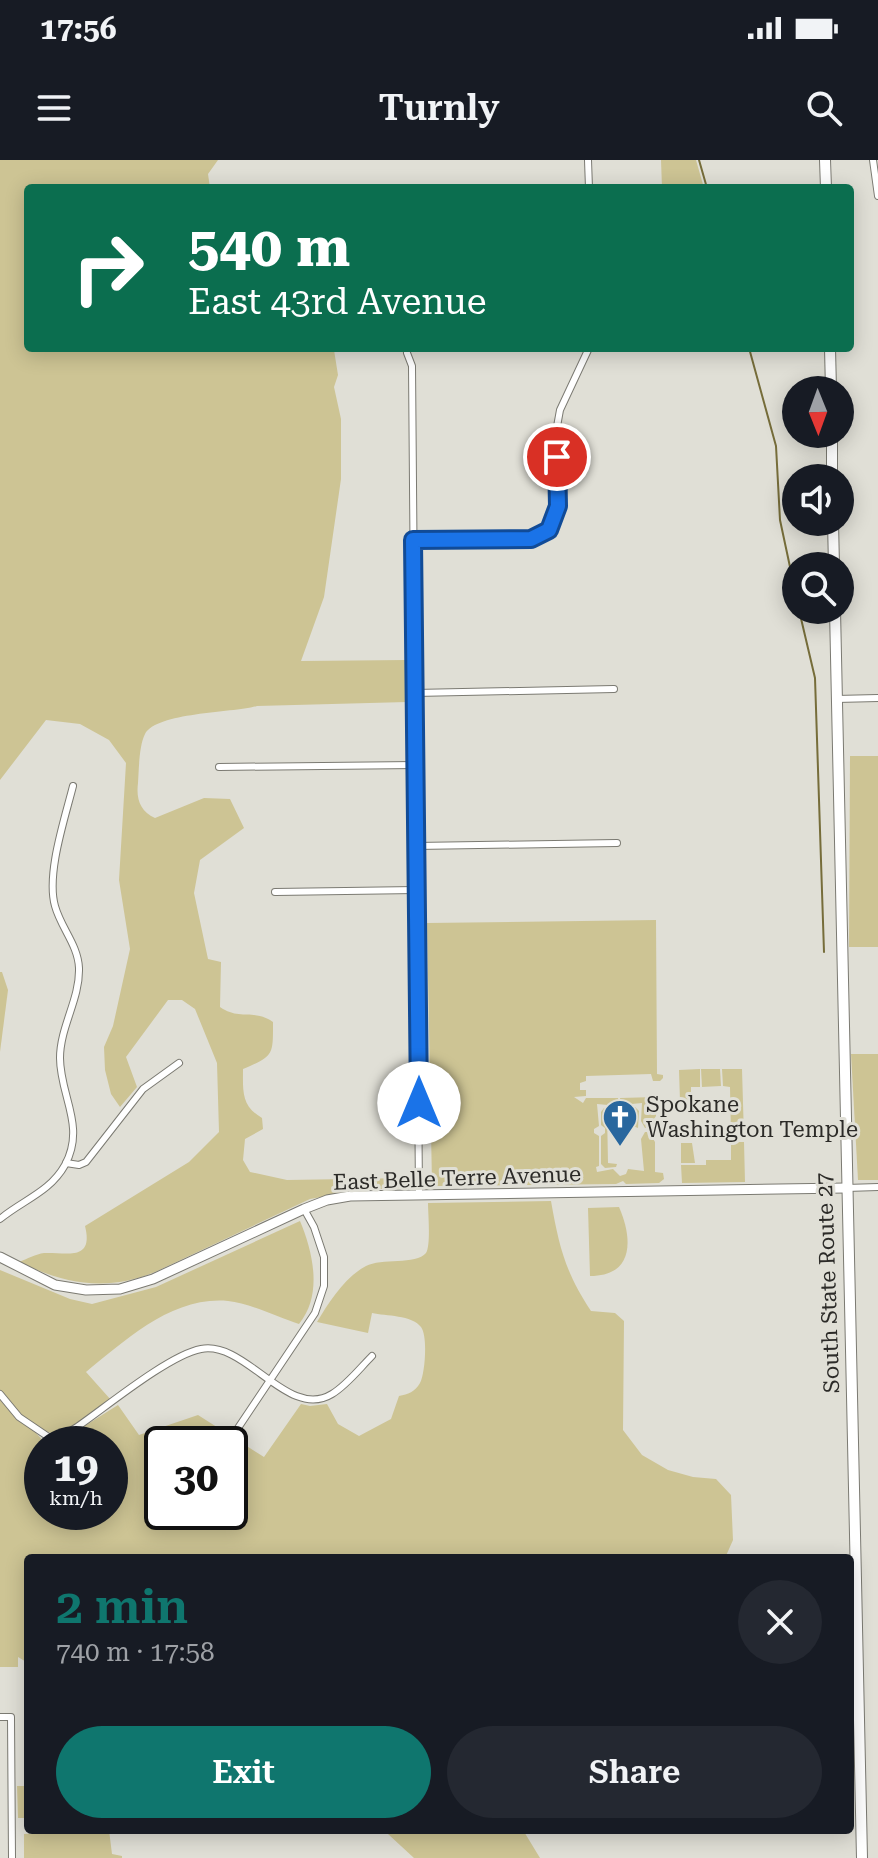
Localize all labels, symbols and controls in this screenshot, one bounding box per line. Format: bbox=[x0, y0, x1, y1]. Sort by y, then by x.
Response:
text: 17:56 bbox=[40, 11, 117, 46]
icon: menu bbox=[32, 86, 76, 130]
icon: search bbox=[802, 86, 846, 130]
text: Turnly bbox=[378, 87, 500, 129]
text: 540 m bbox=[188, 214, 350, 280]
icon: right bbox=[56, 216, 160, 320]
text: East 43rd Avenue bbox=[188, 281, 486, 323]
north arrow bbox=[782, 376, 854, 448]
map controls bbox=[782, 376, 854, 624]
pin bbox=[523, 423, 591, 491]
icon: arrive bbox=[535, 435, 579, 479]
button: sound bbox=[782, 464, 854, 536]
button: search bbox=[782, 552, 854, 624]
position arrow bbox=[377, 1061, 461, 1145]
place label: Spokane Washington Temple bbox=[646, 1092, 858, 1142]
church icon: Spokane Washington Temple bbox=[601, 1098, 639, 1148]
street label: East Belle Terre Avenue bbox=[333, 1161, 581, 1195]
street label: South State Route 27 bbox=[812, 1172, 844, 1394]
speed limit sign: 30 bbox=[144, 1426, 248, 1530]
text: 19 bbox=[54, 1444, 98, 1491]
text: km/h bbox=[49, 1486, 103, 1510]
text: 2 min bbox=[56, 1579, 188, 1635]
button: close bbox=[738, 1580, 822, 1664]
text: 740 m · 17:58 bbox=[56, 1637, 215, 1667]
button: Exit bbox=[56, 1726, 431, 1818]
button: Share bbox=[447, 1726, 822, 1818]

